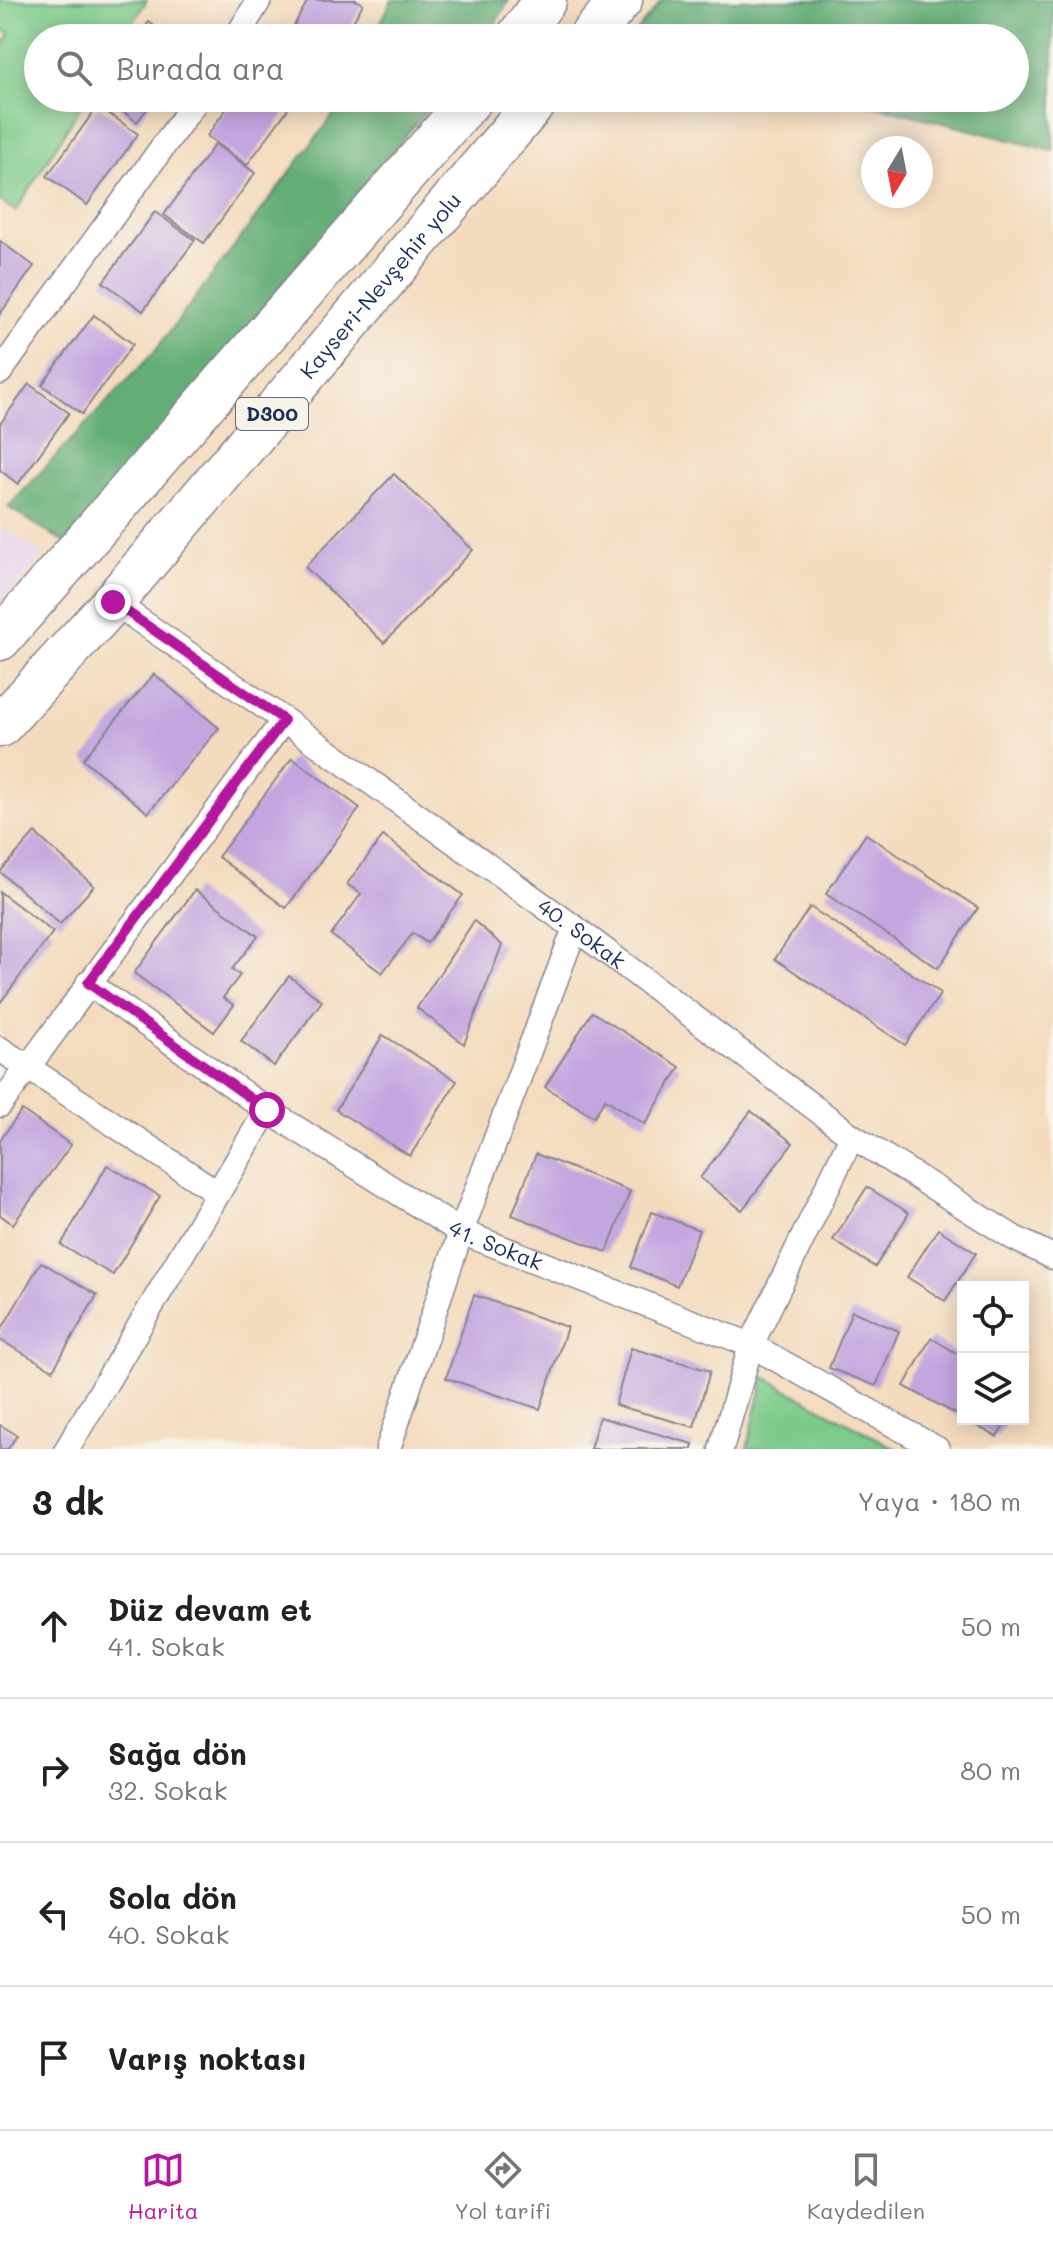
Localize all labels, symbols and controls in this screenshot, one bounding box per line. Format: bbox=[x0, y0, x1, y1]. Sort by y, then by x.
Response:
search box bbox=[24, 24, 1029, 112]
icon: search bbox=[52, 46, 96, 90]
text: Burada ara bbox=[116, 48, 285, 88]
north arrow bbox=[861, 136, 933, 208]
street label: Kayseri-Nevşehir yolu bbox=[293, 186, 467, 385]
road number: D300 bbox=[236, 398, 308, 430]
route end bbox=[95, 584, 131, 620]
street label: 40. Sokak bbox=[532, 891, 632, 975]
route start bbox=[249, 1092, 285, 1128]
street label: 41. Sokak bbox=[443, 1213, 547, 1277]
map controls bbox=[957, 1281, 1029, 1425]
button: locate bbox=[957, 1281, 1029, 1353]
button: layers bbox=[957, 1353, 1029, 1425]
text: 3 dk bbox=[32, 1479, 105, 1524]
text: Yaya · 180 m bbox=[858, 1484, 1021, 1518]
text: Düz devam et bbox=[108, 1589, 312, 1629]
icon: ahead bbox=[32, 1604, 76, 1648]
text: 50 m bbox=[961, 1609, 1021, 1643]
text: 41. Sokak bbox=[108, 1629, 225, 1663]
text: Sağa dön bbox=[108, 1733, 247, 1773]
icon: right bbox=[32, 1748, 76, 1792]
text: 80 m bbox=[960, 1753, 1021, 1787]
text: 32. Sokak bbox=[108, 1773, 228, 1807]
text: Sola dön bbox=[108, 1877, 237, 1917]
icon: left bbox=[32, 1892, 76, 1936]
text: 50 m bbox=[961, 1897, 1021, 1931]
text: 40. Sokak bbox=[108, 1917, 229, 1951]
icon: arrive bbox=[32, 2036, 76, 2080]
text: Varış noktası bbox=[108, 2038, 307, 2078]
tab: Harita bbox=[128, 2148, 199, 2225]
tab: Yol tarifi bbox=[454, 2148, 551, 2225]
tab: Kaydedilen bbox=[807, 2148, 925, 2225]

